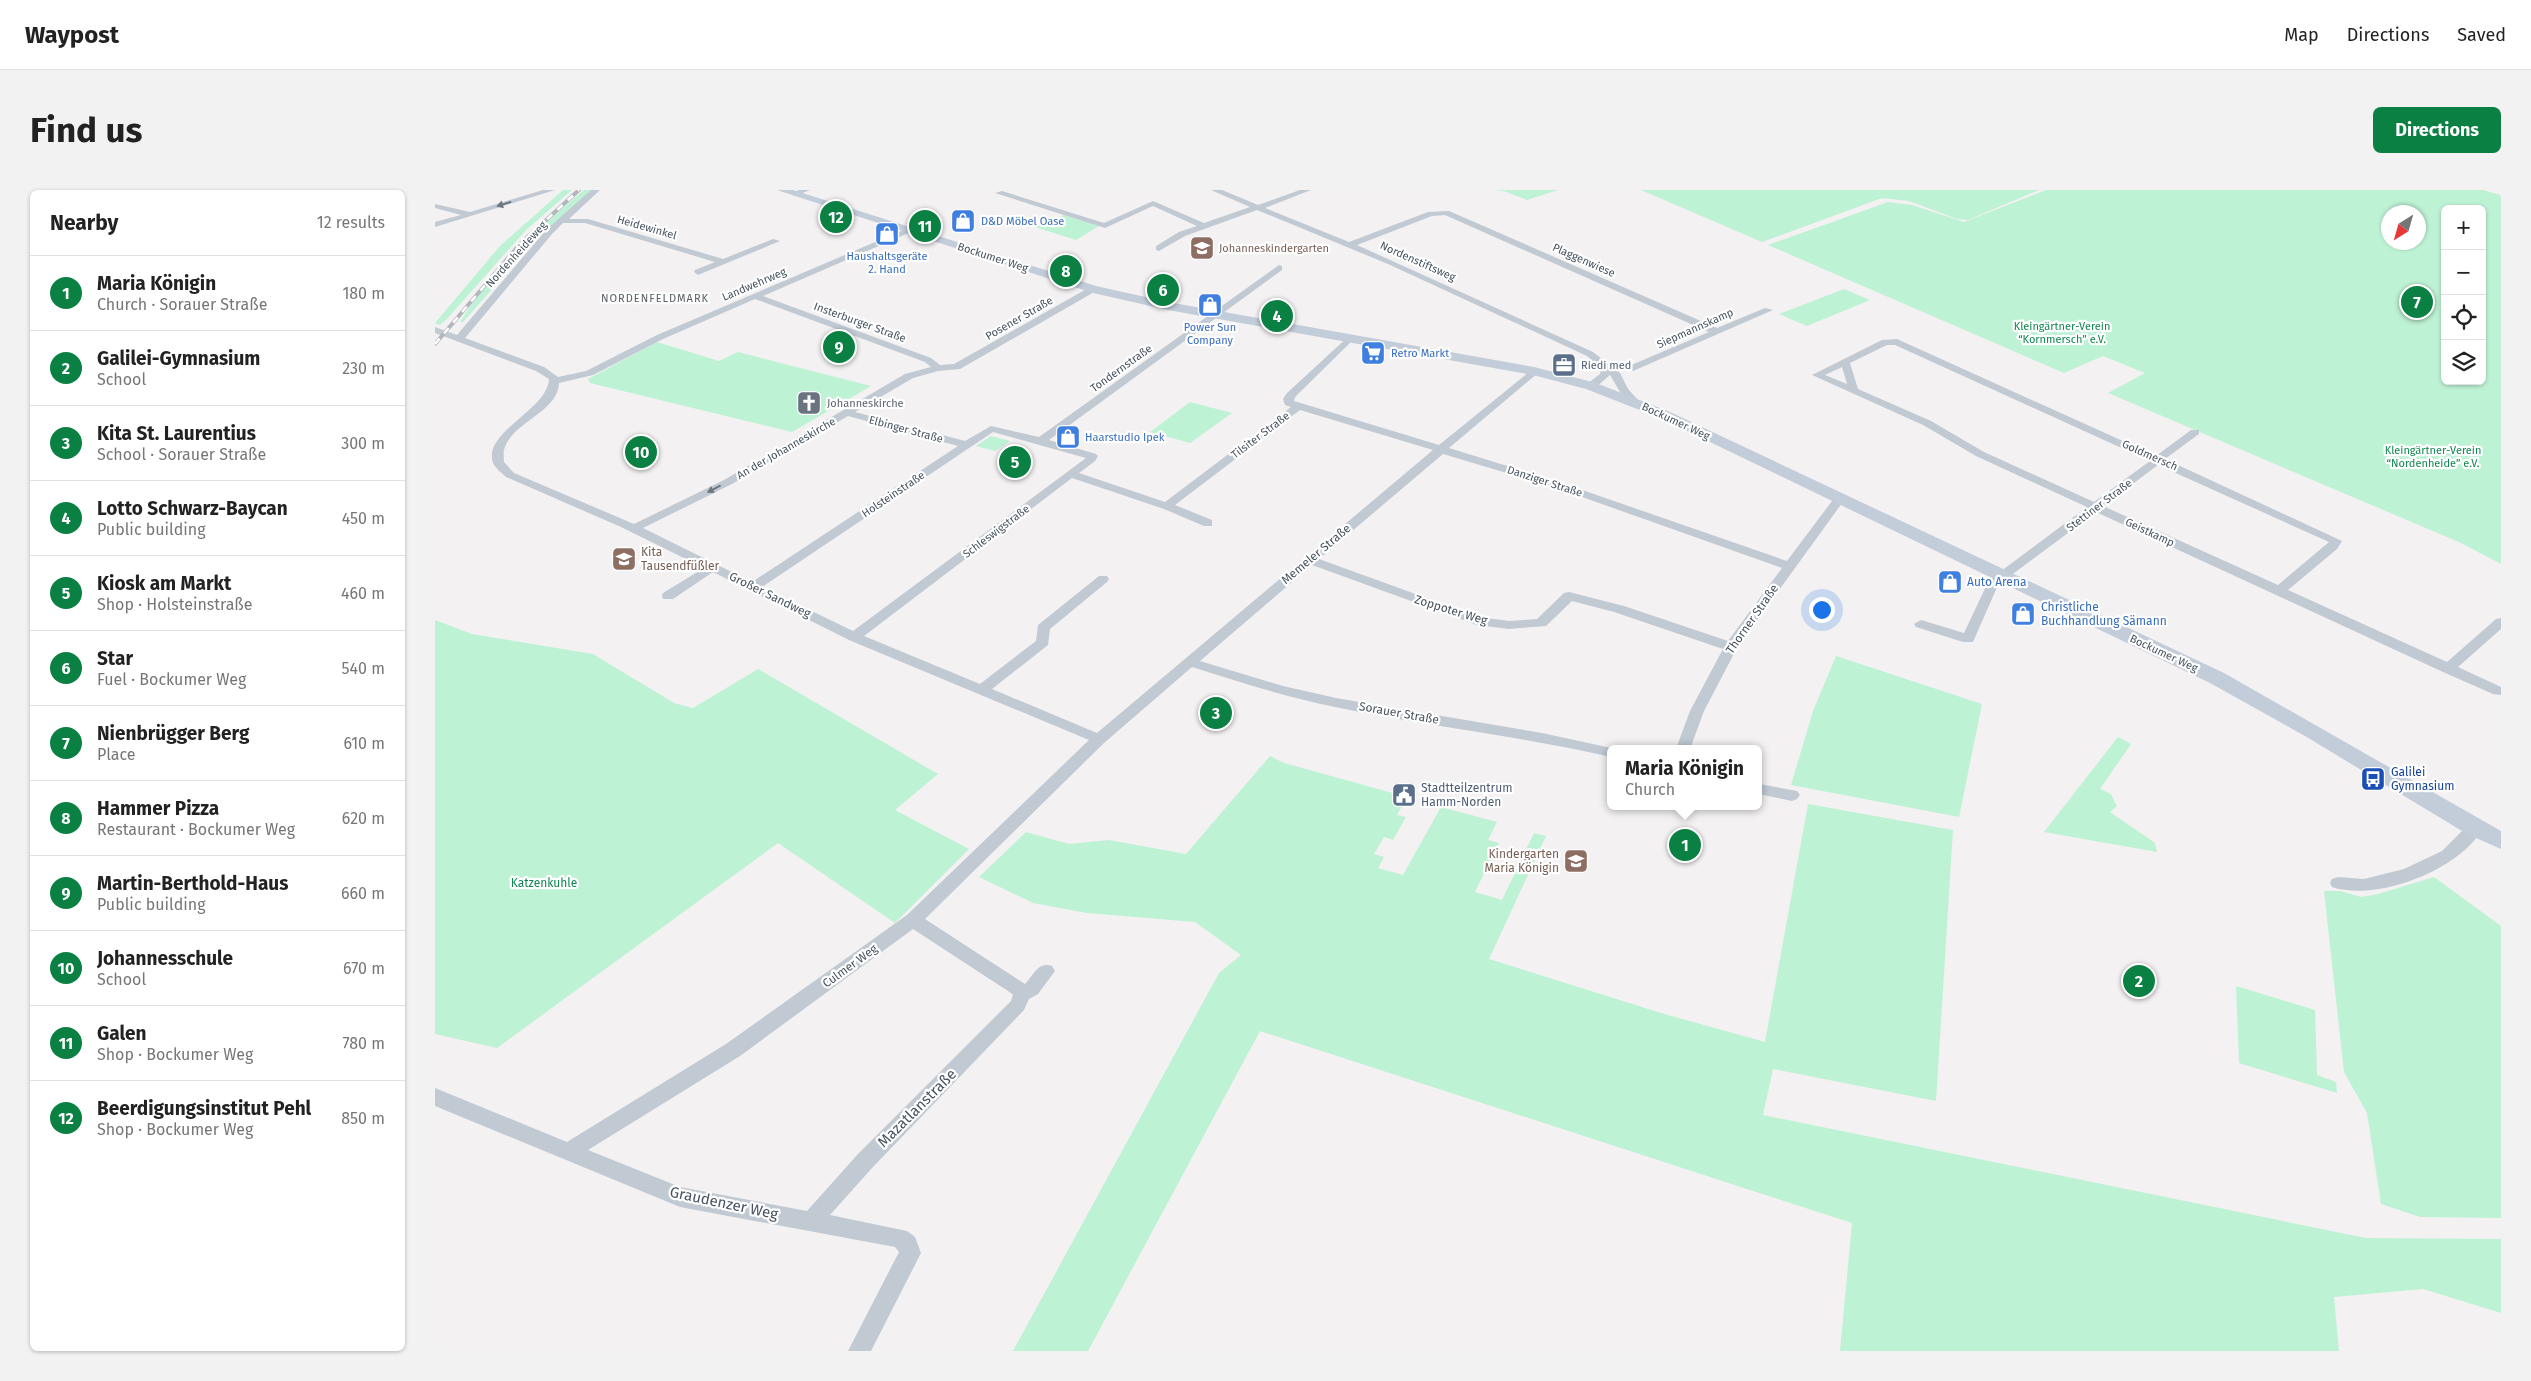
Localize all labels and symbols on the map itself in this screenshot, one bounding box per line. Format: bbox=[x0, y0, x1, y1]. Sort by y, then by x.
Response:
pin: 12 bbox=[820, 198, 852, 236]
one-way arrow bbox=[497, 200, 512, 208]
north arrow bbox=[2381, 205, 2426, 250]
pin: 11 bbox=[909, 207, 941, 245]
shop icon: D&D Möbel Oase bbox=[950, 208, 976, 234]
street label: Heidewinkel bbox=[616, 213, 678, 242]
place label: D&D Möbel Oase bbox=[981, 215, 1064, 228]
street label: Nordenheideweg bbox=[483, 218, 550, 290]
shop icon: Haushaltsgeräte 2. Hand bbox=[874, 221, 900, 247]
school or university icon: Johanneskindergarten bbox=[1189, 235, 1215, 261]
street label: Nordenstiftsweg bbox=[1378, 239, 1458, 284]
street label: Bockumer Weg bbox=[956, 240, 1030, 275]
street label: Plaggenwiese bbox=[1550, 241, 1617, 280]
place label: Johanneskindergarten bbox=[1219, 242, 1329, 255]
place label: Haushaltsgeräte 2. Hand bbox=[847, 250, 927, 276]
pin: 8 bbox=[1050, 252, 1082, 290]
street label: Landwehrweg bbox=[720, 265, 789, 304]
pin: 6 bbox=[1147, 271, 1179, 309]
pin: 7 bbox=[2401, 283, 2433, 321]
district label: NORDENFELDMARK bbox=[601, 292, 709, 305]
shop icon: Power Sun Company bbox=[1197, 292, 1223, 318]
street label: Posener Straße bbox=[983, 294, 1055, 343]
pin: 4 bbox=[1261, 297, 1293, 335]
street label: Insterburger Straße bbox=[812, 300, 908, 345]
street label: Siepmannskamp bbox=[1655, 306, 1736, 351]
park label: Kleingärtner-Verein “Kornmersch” e.V. bbox=[2014, 320, 2110, 346]
place label: Power Sun Company bbox=[1184, 321, 1236, 347]
pin: 9 bbox=[823, 328, 855, 366]
supermarket icon: Retro Markt bbox=[1360, 340, 1386, 366]
street label: Tondernstraße bbox=[1088, 342, 1155, 395]
place label: Retro Markt bbox=[1391, 347, 1449, 360]
office icon: Riedi med bbox=[1551, 352, 1577, 378]
place label: Riedi med bbox=[1581, 359, 1631, 372]
church icon: Johanneskirche bbox=[796, 390, 822, 416]
place label: Johanneskirche bbox=[827, 397, 904, 410]
street label: Bockumer Weg bbox=[1640, 400, 1712, 443]
street label: Tilsiter Straße bbox=[1229, 409, 1292, 462]
street label: Elbinger Straße bbox=[867, 413, 944, 446]
street label: An der Johanneskirche bbox=[735, 415, 838, 482]
shop icon: Haarstudio Ipek bbox=[1055, 424, 1081, 450]
place label: Haarstudio Ipek bbox=[1085, 431, 1165, 444]
pin: 10 bbox=[625, 433, 657, 471]
street label: Goldmersch bbox=[2120, 437, 2180, 473]
pin: 5 bbox=[999, 443, 1031, 481]
park label: Kleingärtner-Verein “Nordenheide” e.V. bbox=[2385, 444, 2481, 470]
street label: Danziger Straße bbox=[1506, 463, 1584, 500]
street label: Holsteinstraße bbox=[859, 469, 927, 520]
street label: Stettiner Straße bbox=[2064, 477, 2135, 534]
one-way arrow bbox=[706, 485, 721, 493]
street label: Schleswigstraße bbox=[960, 502, 1032, 561]
street label: Geistkamp bbox=[2123, 515, 2176, 549]
street label: Memeler Straße bbox=[1279, 521, 1353, 587]
place label: Kita Tausendfüßler bbox=[641, 545, 720, 573]
school or university icon: Kita Tausendfüßler bbox=[611, 546, 637, 572]
street label: Großer Sandweg bbox=[727, 569, 814, 621]
shop icon: Auto Arena bbox=[1937, 569, 1963, 595]
place label: Auto Arena bbox=[1967, 575, 2026, 589]
street label: Thorner Straße bbox=[1723, 582, 1781, 656]
street label: Zoppoter Weg bbox=[1413, 592, 1490, 628]
your location bbox=[1809, 597, 1835, 623]
place label: Christliche Buchhandlung Sämann bbox=[2041, 600, 2167, 628]
shop icon: Christliche Buchhandlung Sämann bbox=[2010, 601, 2036, 627]
street label: Bockumer Weg bbox=[2128, 632, 2200, 675]
pin: 3 bbox=[1200, 694, 1232, 732]
street label: Sorauer Straße bbox=[1358, 699, 1440, 727]
place label: Galilei Gymnasium bbox=[2391, 765, 2454, 793]
bus stop icon: Galilei Gymnasium bbox=[2360, 766, 2386, 792]
place label: Stadtteilzentrum Hamm-Norden bbox=[1421, 781, 1513, 809]
public building icon: Stadtteilzentrum Hamm-Norden bbox=[1391, 782, 1417, 808]
pin: 1 bbox=[1669, 826, 1701, 864]
place label: Kindergarten Maria Königin bbox=[1484, 847, 1559, 875]
school or university icon: Kindergarten Maria Königin bbox=[1563, 848, 1589, 874]
park label: Katzenkuhle bbox=[511, 876, 577, 890]
street label: Culmer Weg bbox=[820, 941, 881, 991]
pin: 2 bbox=[2123, 962, 2155, 1000]
street label: Mazatlanstraße bbox=[874, 1065, 960, 1151]
street label: Graudenzer Weg bbox=[668, 1183, 780, 1223]

